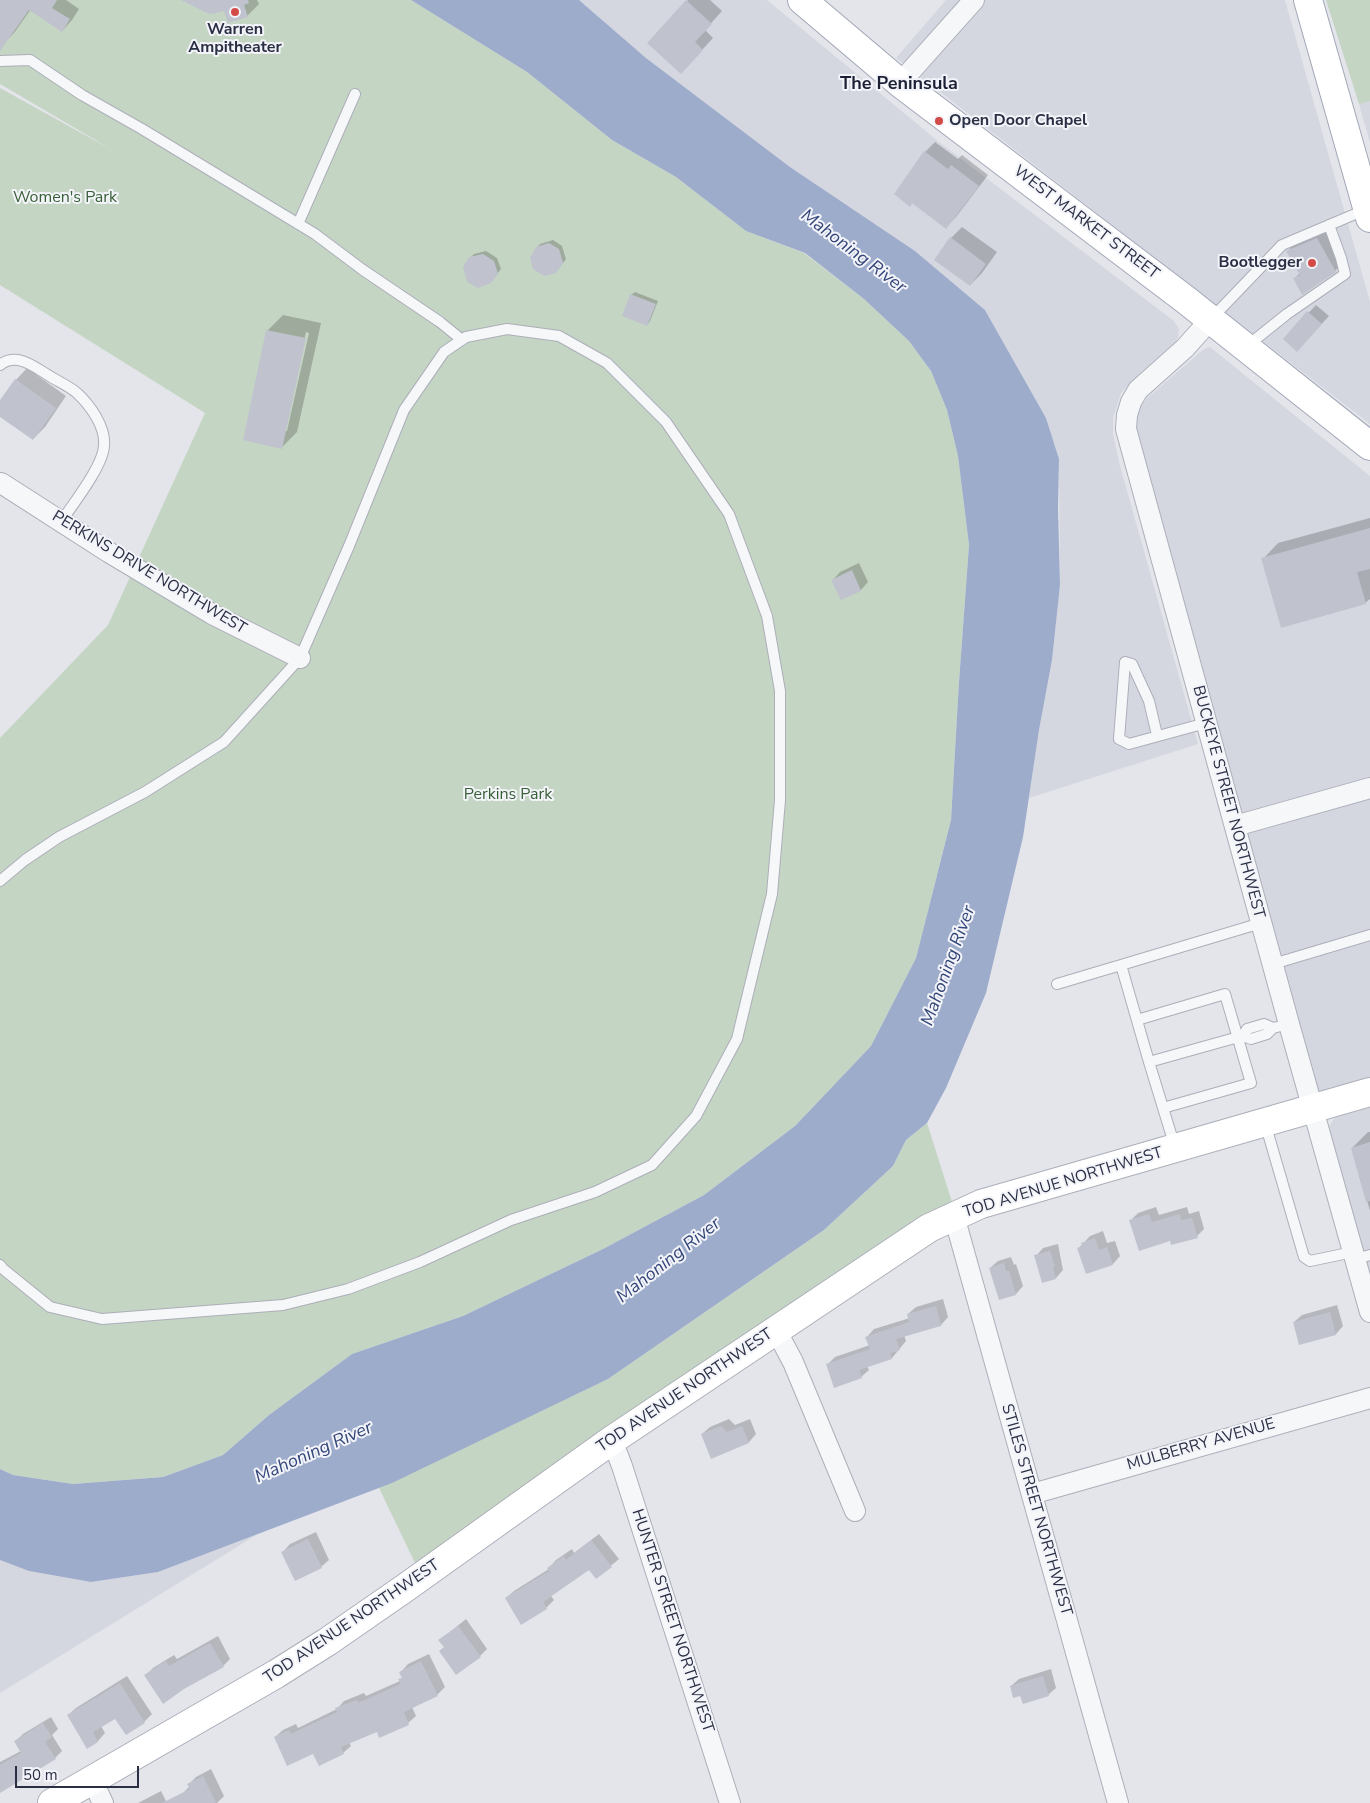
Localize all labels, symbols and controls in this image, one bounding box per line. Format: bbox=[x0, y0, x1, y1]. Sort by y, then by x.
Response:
marker: Warren Ampitheater bbox=[229, 6, 241, 18]
place label: Warren Ampitheater bbox=[188, 20, 282, 58]
district label: The Peninsula bbox=[840, 74, 958, 96]
place label: Open Door Chapel bbox=[949, 111, 1087, 131]
marker: Open Door Chapel bbox=[933, 115, 945, 127]
street label: WEST MARKET STREET bbox=[1010, 162, 1162, 284]
park label: Women's Park bbox=[13, 188, 117, 208]
water label: Mahoning River bbox=[796, 205, 910, 299]
place label: Bootlegger bbox=[1219, 253, 1302, 273]
marker: Bootlegger bbox=[1306, 257, 1318, 269]
street label: PERKINS DRIVE NORTHWEST bbox=[48, 507, 250, 639]
street label: BUCKEYE STREET NORTHWEST bbox=[1188, 684, 1268, 920]
park label: Perkins Park bbox=[464, 785, 552, 805]
water label: Mahoning River bbox=[917, 903, 981, 1029]
street label: TOD AVENUE NORTHWEST bbox=[961, 1143, 1165, 1223]
water label: Mahoning River bbox=[613, 1214, 725, 1308]
street label: TOD AVENUE NORTHWEST bbox=[594, 1325, 776, 1457]
street label: STILES STREET NORTHWEST bbox=[997, 1402, 1075, 1618]
street label: MULBERRY AVENUE bbox=[1125, 1415, 1277, 1475]
water label: Mahoning River bbox=[252, 1417, 376, 1489]
street label: HUNTER STREET NORTHWEST bbox=[627, 1507, 717, 1735]
street label: TOD AVENUE NORTHWEST bbox=[261, 1556, 443, 1688]
scale bar bbox=[18, 1756, 141, 1788]
text: 50 m bbox=[23, 1765, 58, 1785]

